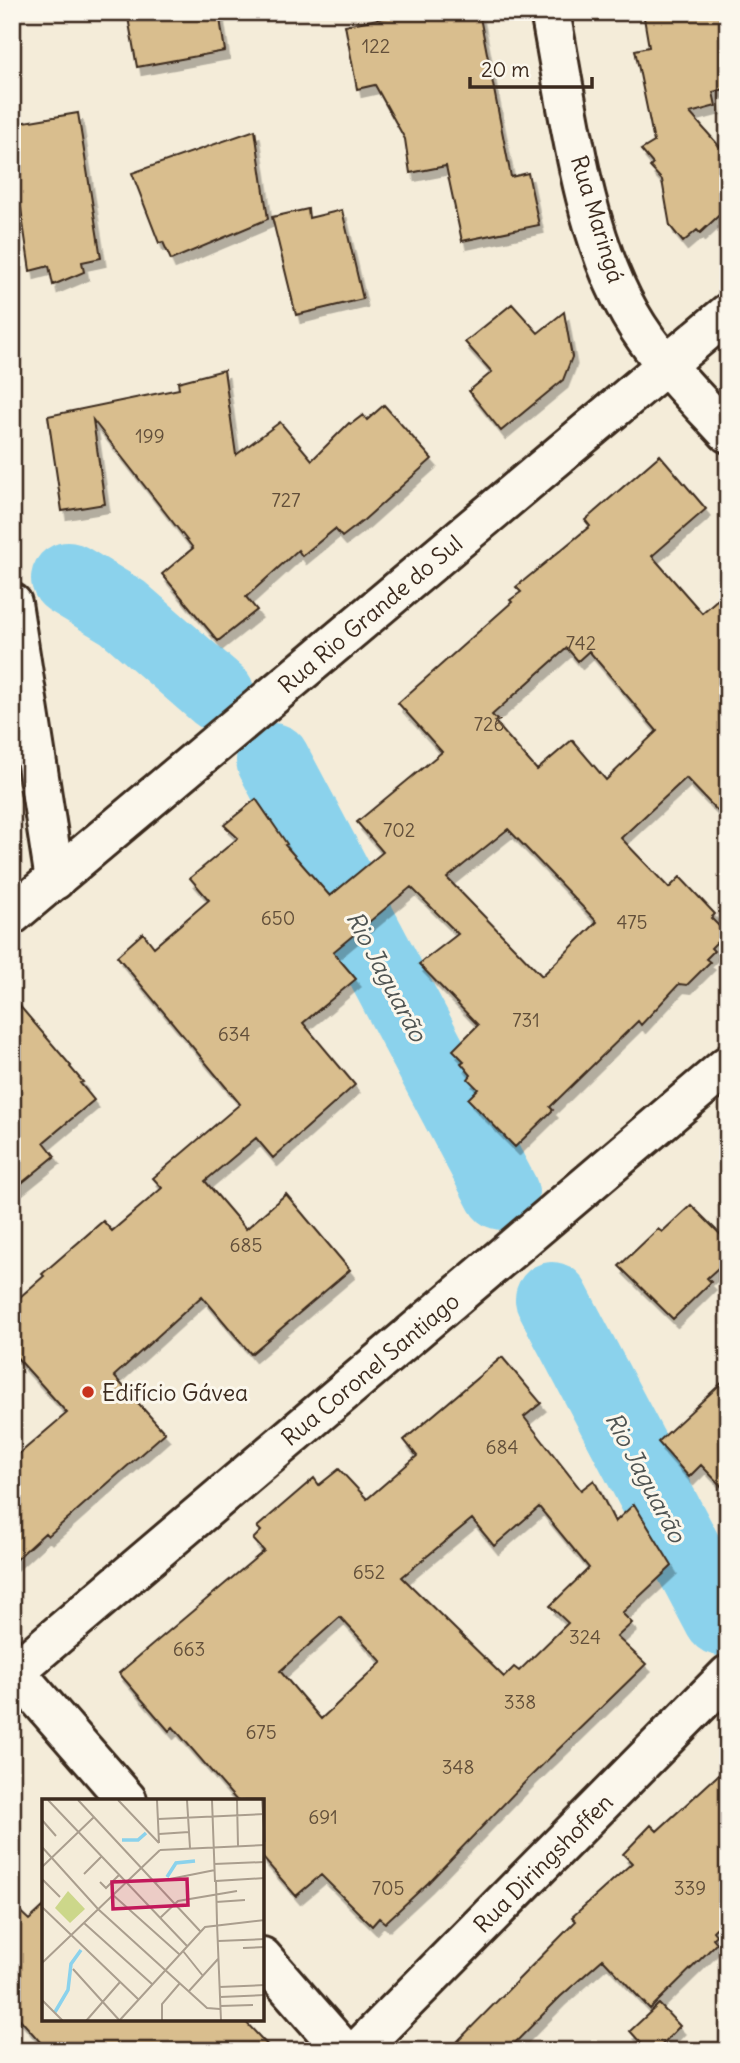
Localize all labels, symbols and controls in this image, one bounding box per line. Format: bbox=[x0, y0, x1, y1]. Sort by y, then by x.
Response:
house number: 122 bbox=[362, 34, 390, 58]
scale bar bbox=[470, 46, 593, 90]
text: 20 m bbox=[481, 56, 530, 83]
street label: Rua Maringá bbox=[565, 152, 631, 286]
house number: 199 bbox=[135, 424, 165, 448]
house number: 727 bbox=[271, 488, 301, 512]
street label: Rua Rio Grande do Sul bbox=[272, 529, 468, 699]
house number: 742 bbox=[566, 631, 596, 655]
house number: 726 bbox=[474, 712, 504, 736]
house number: 702 bbox=[383, 818, 415, 842]
house number: 650 bbox=[261, 906, 295, 930]
water label: Rio Jaguarão bbox=[340, 906, 435, 1048]
house number: 475 bbox=[616, 910, 648, 934]
house number: 731 bbox=[512, 1008, 540, 1032]
house number: 634 bbox=[218, 1022, 250, 1046]
house number: 685 bbox=[230, 1233, 262, 1257]
street label: Rua Coronel Santiago bbox=[275, 1286, 465, 1452]
place label: Edifício Gávea bbox=[102, 1378, 248, 1407]
marker: Edifício Gávea bbox=[80, 1384, 96, 1400]
water label: Rio Jaguarão bbox=[599, 1407, 694, 1549]
house number: 684 bbox=[486, 1435, 518, 1459]
house number: 652 bbox=[353, 1560, 385, 1584]
house number: 324 bbox=[569, 1625, 601, 1649]
house number: 663 bbox=[173, 1637, 205, 1661]
house number: 338 bbox=[504, 1690, 536, 1714]
house number: 675 bbox=[245, 1720, 277, 1744]
house number: 348 bbox=[442, 1755, 474, 1779]
street label: Rua Diringshoffen bbox=[467, 1787, 619, 1939]
inset map bbox=[42, 1799, 264, 2021]
house number: 691 bbox=[308, 1805, 338, 1829]
house number: 705 bbox=[372, 1876, 404, 1900]
house number: 339 bbox=[674, 1876, 706, 1900]

